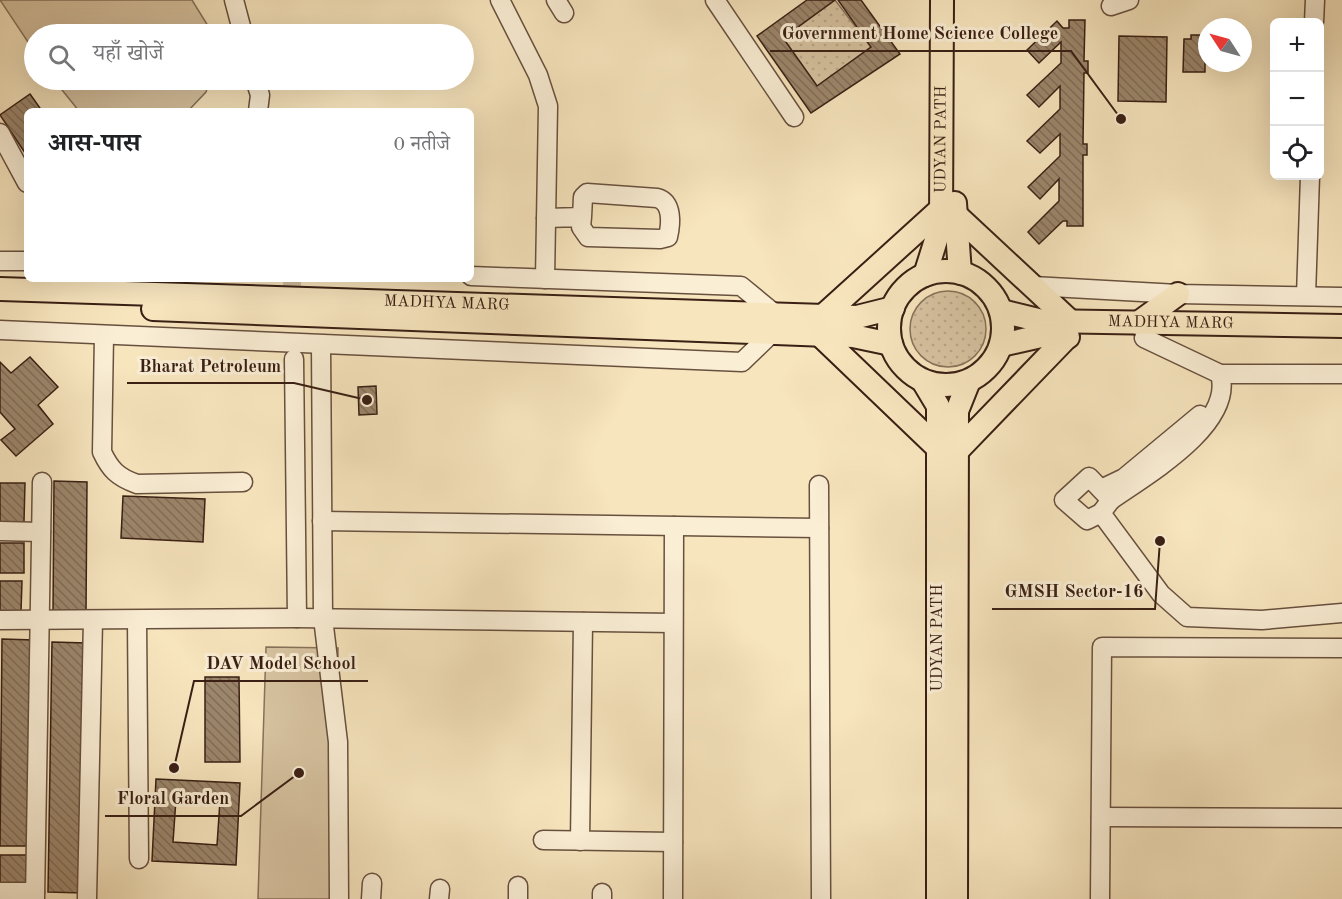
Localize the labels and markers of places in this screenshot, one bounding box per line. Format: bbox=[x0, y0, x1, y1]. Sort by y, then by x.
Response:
callout: Government Home Science College bbox=[770, 15, 1071, 51]
callout: Bharat Petroleum bbox=[127, 347, 294, 383]
callout: GMSH Sector-16 bbox=[992, 573, 1155, 609]
callout: DAV Model School bbox=[194, 645, 368, 681]
callout: Floral Garden bbox=[105, 780, 241, 816]

